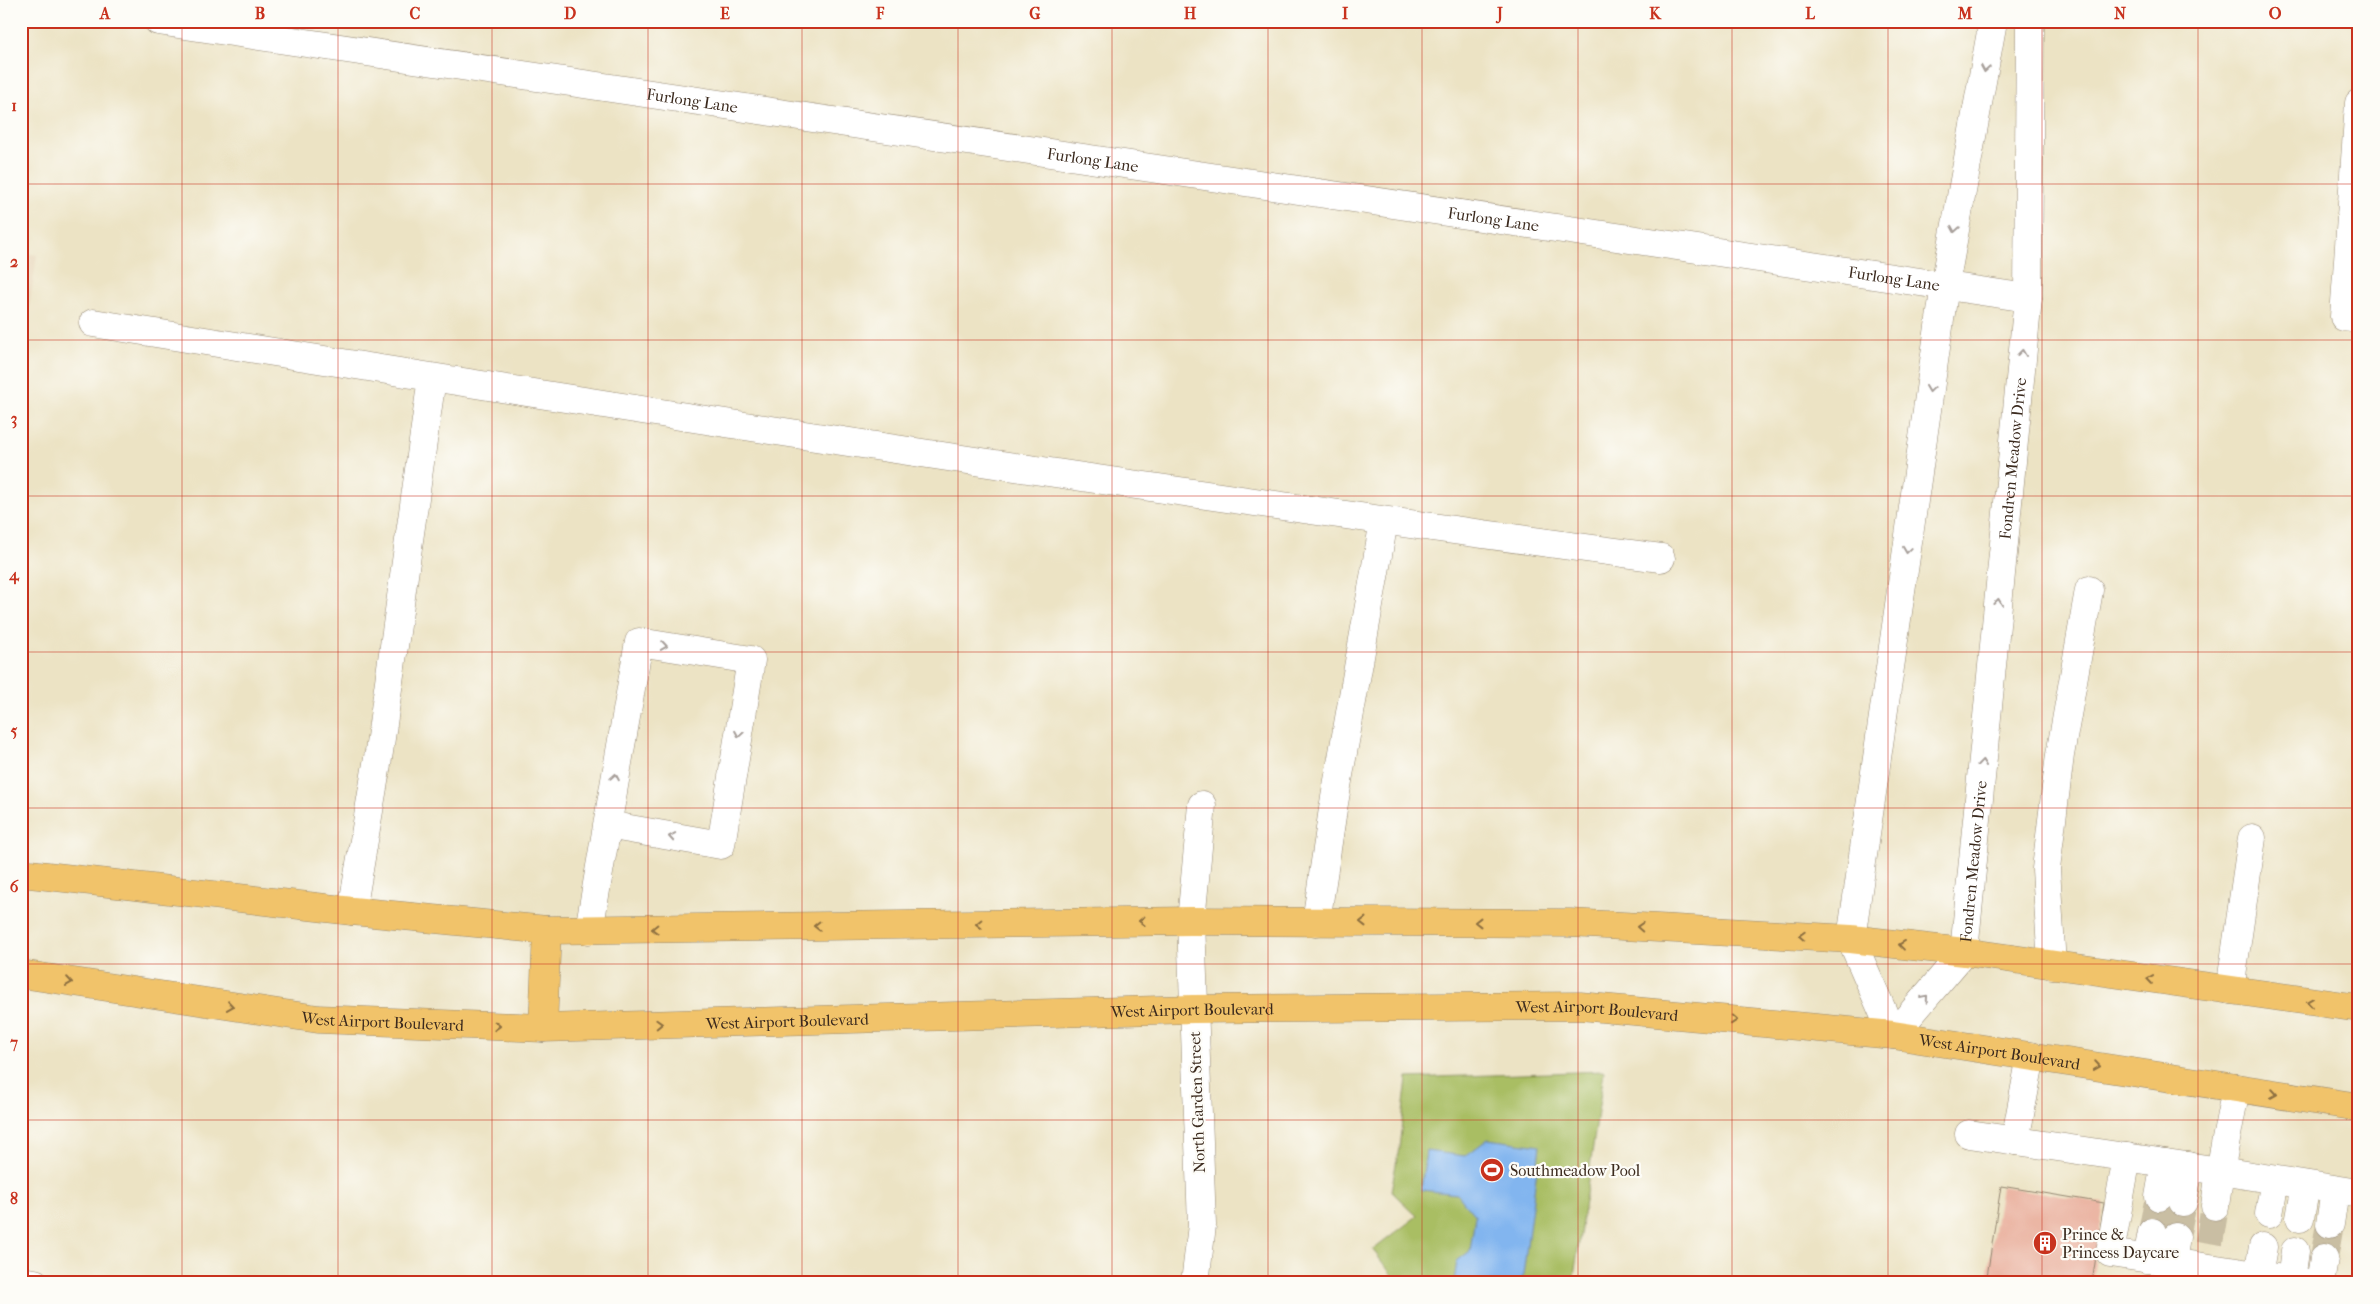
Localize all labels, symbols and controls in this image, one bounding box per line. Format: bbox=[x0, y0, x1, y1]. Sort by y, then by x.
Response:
text: A bbox=[99, 4, 111, 23]
text: B bbox=[255, 4, 265, 23]
text: C bbox=[410, 4, 421, 23]
text: D bbox=[564, 4, 576, 23]
text: E bbox=[720, 4, 730, 23]
text: F bbox=[875, 4, 885, 23]
text: G bbox=[1029, 4, 1041, 23]
text: H bbox=[1184, 4, 1197, 23]
text: I bbox=[1342, 4, 1349, 23]
text: J bbox=[1495, 4, 1503, 24]
text: K bbox=[1649, 4, 1662, 23]
text: L bbox=[1805, 4, 1815, 23]
text: M bbox=[1957, 4, 1973, 23]
text: N bbox=[2114, 4, 2127, 23]
text: O bbox=[2269, 4, 2282, 23]
one-way arrow bbox=[1980, 65, 1990, 74]
street label: Furlong Lane bbox=[645, 84, 739, 116]
text: 1 bbox=[11, 96, 17, 115]
street label: Furlong Lane bbox=[1046, 143, 1140, 176]
street label: Furlong Lane bbox=[1446, 203, 1540, 235]
one-way arrow bbox=[1951, 225, 1961, 233]
text: 2 bbox=[10, 252, 18, 271]
street label: Furlong Lane bbox=[1847, 262, 1941, 294]
one-way arrow bbox=[2017, 349, 2028, 357]
street label: Fondren Meadow Drive bbox=[1995, 376, 2030, 540]
one-way arrow bbox=[1925, 386, 1936, 394]
text: 3 bbox=[11, 409, 17, 429]
one-way arrow bbox=[1902, 546, 1912, 555]
text: 4 bbox=[8, 565, 20, 585]
one-way arrow bbox=[1992, 597, 2003, 605]
one-way arrow bbox=[660, 640, 668, 651]
text: 5 bbox=[11, 721, 18, 740]
one-way arrow bbox=[734, 729, 744, 738]
one-way arrow bbox=[1976, 759, 1987, 767]
one-way arrow bbox=[610, 773, 620, 782]
street label: Fondren Meadow Drive bbox=[1955, 780, 1990, 943]
one-way arrow bbox=[667, 832, 676, 842]
text: 6 bbox=[10, 877, 19, 896]
one-way arrow bbox=[1138, 916, 1146, 927]
one-way arrow bbox=[1359, 917, 1367, 927]
one-way arrow bbox=[1473, 917, 1481, 927]
one-way arrow bbox=[975, 919, 983, 929]
one-way arrow bbox=[813, 921, 821, 932]
one-way arrow bbox=[1636, 921, 1644, 932]
one-way arrow bbox=[650, 924, 658, 934]
one-way arrow bbox=[1798, 931, 1806, 942]
one-way arrow bbox=[1898, 940, 1906, 951]
one-way arrow bbox=[2145, 974, 2154, 984]
one-way arrow bbox=[65, 976, 74, 986]
one-way arrow bbox=[1919, 994, 1928, 1003]
street label: West Airport Boulevard bbox=[1515, 996, 1679, 1025]
one-way arrow bbox=[2306, 997, 2315, 1007]
street label: West Airport Boulevard bbox=[1109, 999, 1274, 1021]
one-way arrow bbox=[226, 1000, 235, 1010]
street label: West Airport Boulevard bbox=[299, 1007, 465, 1034]
street label: West Airport Boulevard bbox=[705, 1009, 869, 1033]
one-way arrow bbox=[1731, 1014, 1739, 1025]
one-way arrow bbox=[655, 1019, 663, 1030]
one-way arrow bbox=[493, 1020, 501, 1031]
street label: West Airport Boulevard bbox=[1917, 1029, 2082, 1073]
street label: North Garden Street bbox=[1185, 1031, 1209, 1173]
text: 7 bbox=[9, 1033, 18, 1052]
one-way arrow bbox=[2093, 1060, 2101, 1071]
one-way arrow bbox=[2270, 1088, 2279, 1098]
sports icon: Southmeadow Pool bbox=[1479, 1157, 1505, 1183]
place label: Southmeadow Pool bbox=[1510, 1161, 1641, 1180]
text: 8 bbox=[10, 1189, 18, 1208]
place label: Prince & Princess Daycare bbox=[2062, 1225, 2179, 1262]
building icon: Prince & Princess Daycare bbox=[2032, 1230, 2058, 1256]

